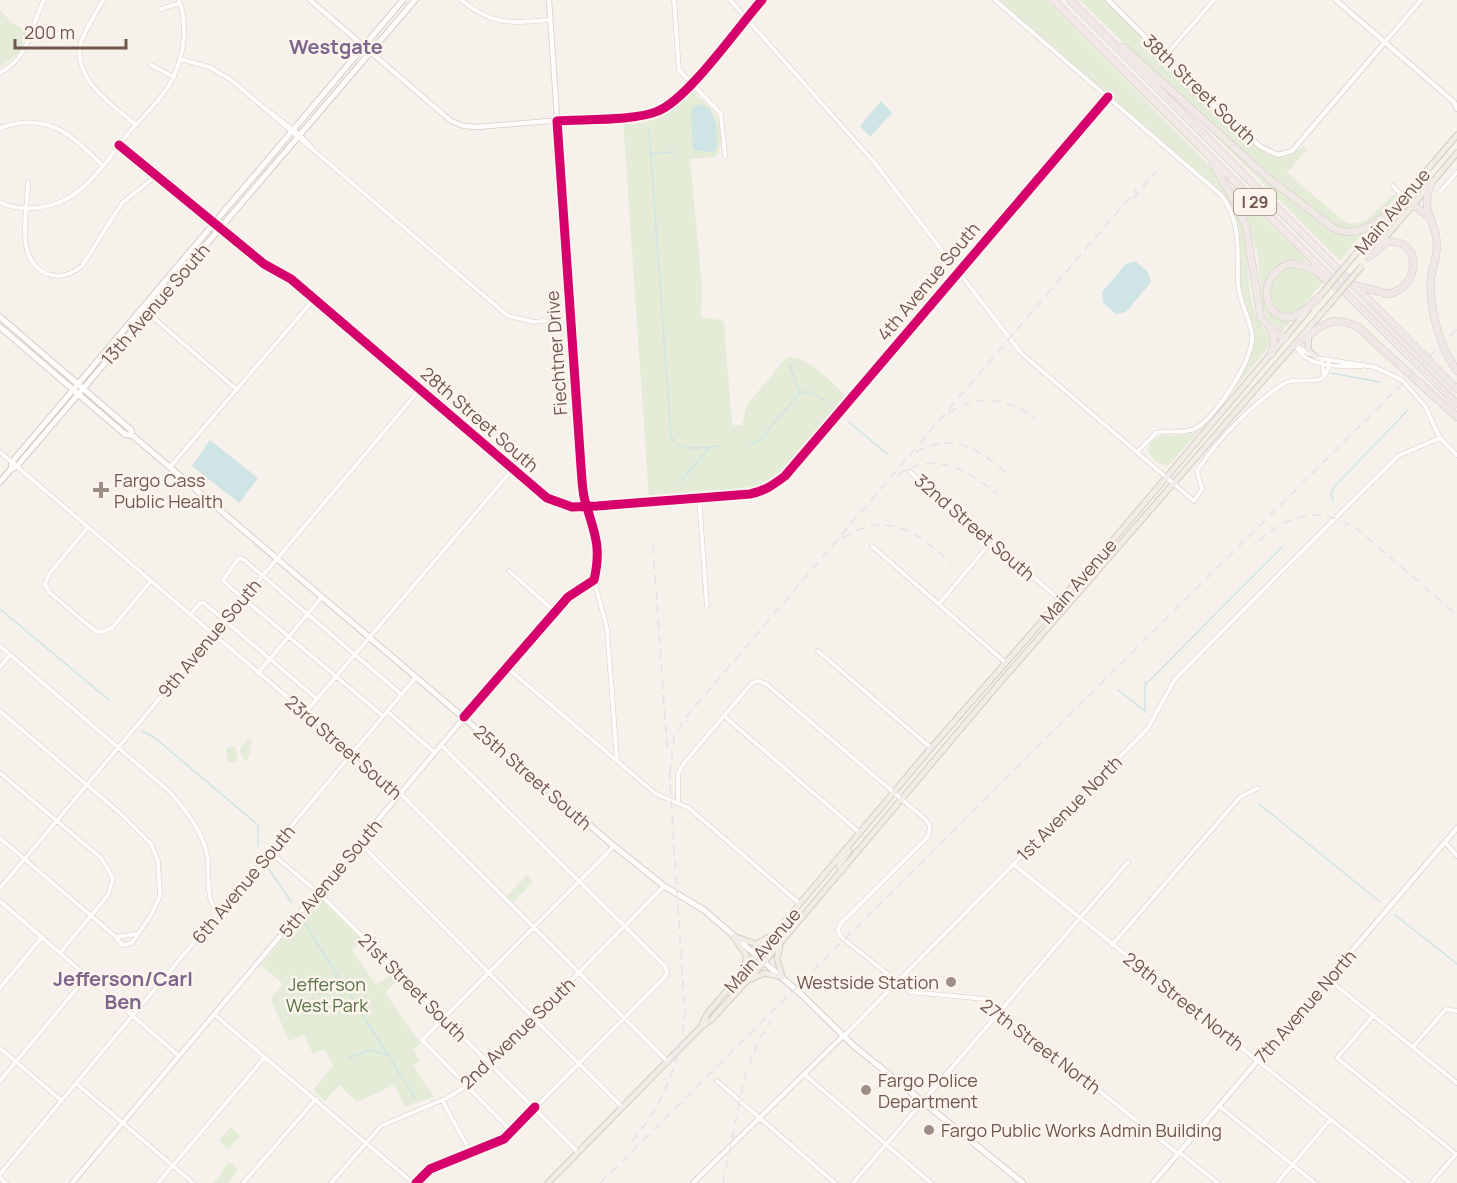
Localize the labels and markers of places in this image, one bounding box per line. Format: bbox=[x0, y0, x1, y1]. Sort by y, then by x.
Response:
place label: Fargo Cass Public Health bbox=[114, 468, 223, 513]
marker: Fargo Cass Public Health bbox=[92, 481, 110, 499]
place label: Westside Station bbox=[797, 970, 939, 994]
marker: Westside Station bbox=[944, 975, 958, 989]
place label: Fargo Police Department bbox=[878, 1068, 978, 1113]
marker: Fargo Police Department bbox=[859, 1083, 873, 1097]
place label: Fargo Public Works Admin Building bbox=[941, 1118, 1222, 1142]
marker: Fargo Public Works Admin Building bbox=[922, 1123, 936, 1137]

